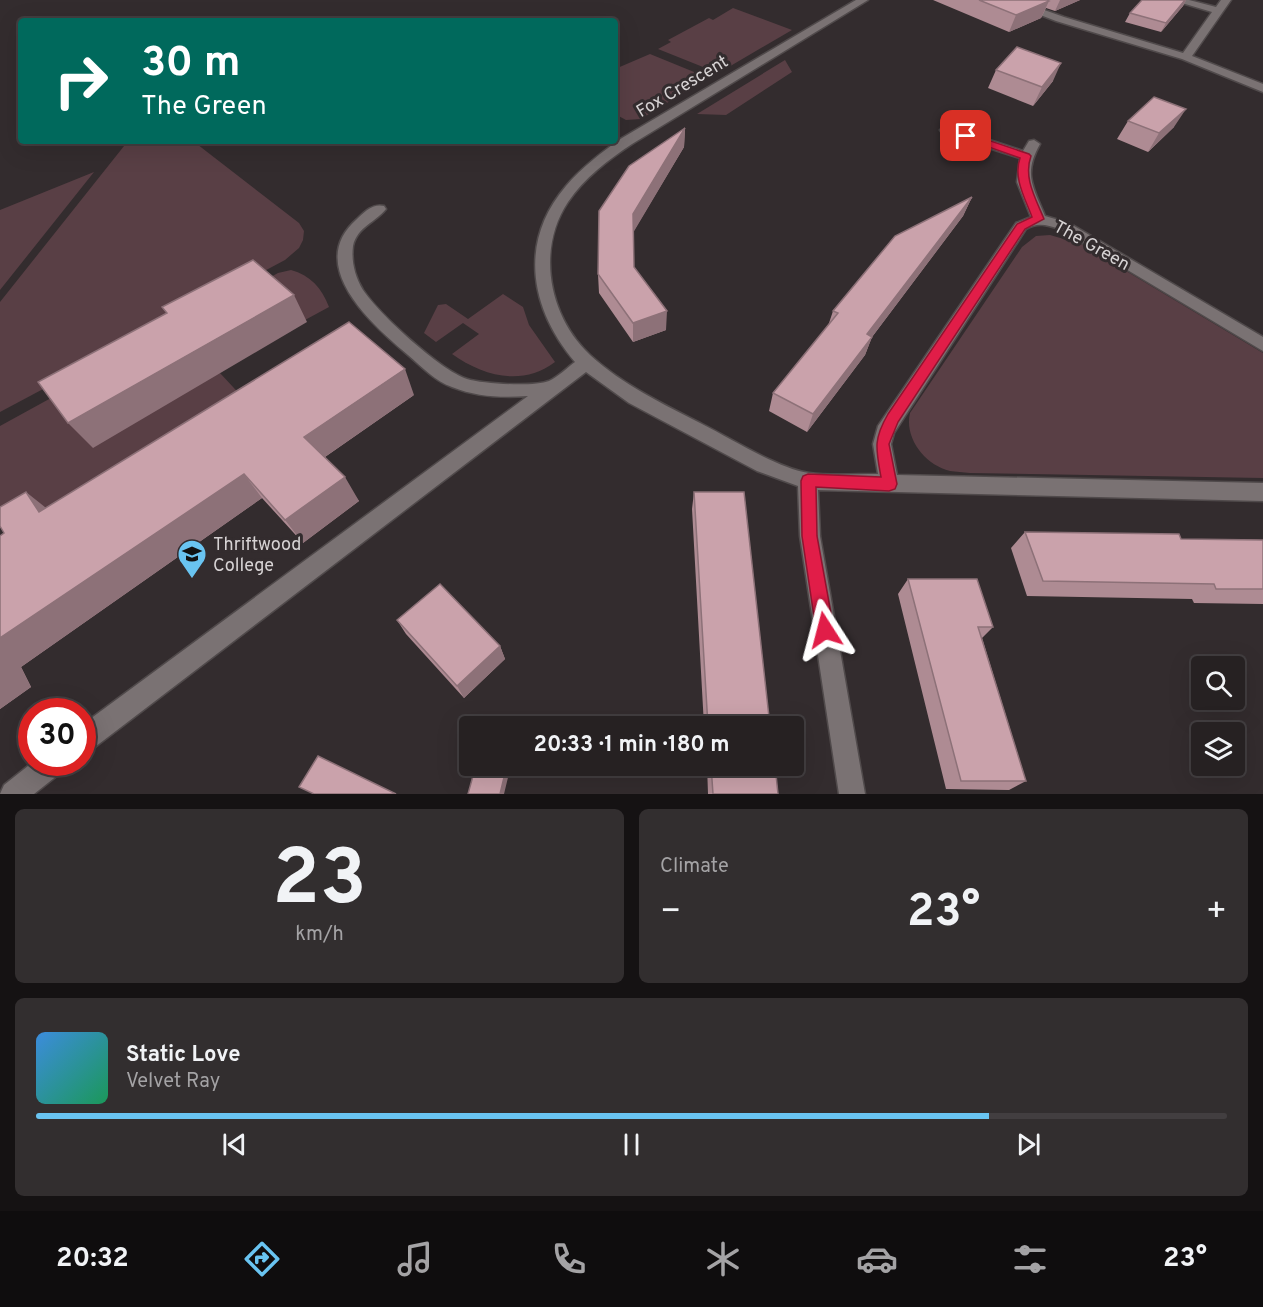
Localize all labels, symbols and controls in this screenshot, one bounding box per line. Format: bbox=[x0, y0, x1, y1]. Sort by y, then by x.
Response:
text: 30 m bbox=[141, 38, 240, 91]
icon: right bbox=[42, 42, 120, 120]
street label: Fox Crescent bbox=[632, 51, 733, 124]
text: The Green bbox=[141, 90, 267, 124]
pin bbox=[940, 110, 991, 161]
icon: arrive bbox=[949, 119, 982, 152]
street label: The Green bbox=[1049, 216, 1133, 277]
place label: Thriftwood College bbox=[213, 534, 301, 578]
school or university icon: Thriftwood College bbox=[176, 538, 208, 580]
position arrow bbox=[793, 598, 857, 662]
map controls bbox=[1191, 656, 1245, 776]
button: search bbox=[1191, 656, 1245, 710]
speed limit sign: 30 bbox=[18, 698, 96, 776]
button: layers bbox=[1191, 722, 1245, 776]
text: 20:33 · 1 min · 180 m bbox=[534, 732, 730, 759]
text: 23 bbox=[272, 833, 367, 932]
text: Climate bbox=[660, 854, 729, 880]
text: 23° bbox=[907, 885, 980, 942]
text: − bbox=[660, 892, 681, 934]
text: + bbox=[1206, 892, 1227, 934]
text: km/h bbox=[295, 922, 344, 948]
text: Static Love bbox=[126, 1042, 240, 1069]
text: Velvet Ray bbox=[126, 1069, 220, 1095]
icon: previous bbox=[218, 1128, 251, 1161]
icon: pause bbox=[615, 1128, 648, 1161]
icon: next bbox=[1012, 1128, 1045, 1161]
icon: directions bbox=[241, 1238, 283, 1280]
icon: music bbox=[394, 1238, 436, 1280]
icon: phone bbox=[548, 1238, 590, 1280]
icon: climate bbox=[702, 1238, 744, 1280]
icon: car bbox=[856, 1238, 898, 1280]
icon: filters bbox=[1009, 1238, 1051, 1280]
text: 20:32 bbox=[56, 1242, 129, 1276]
text: 23° bbox=[1163, 1242, 1207, 1276]

